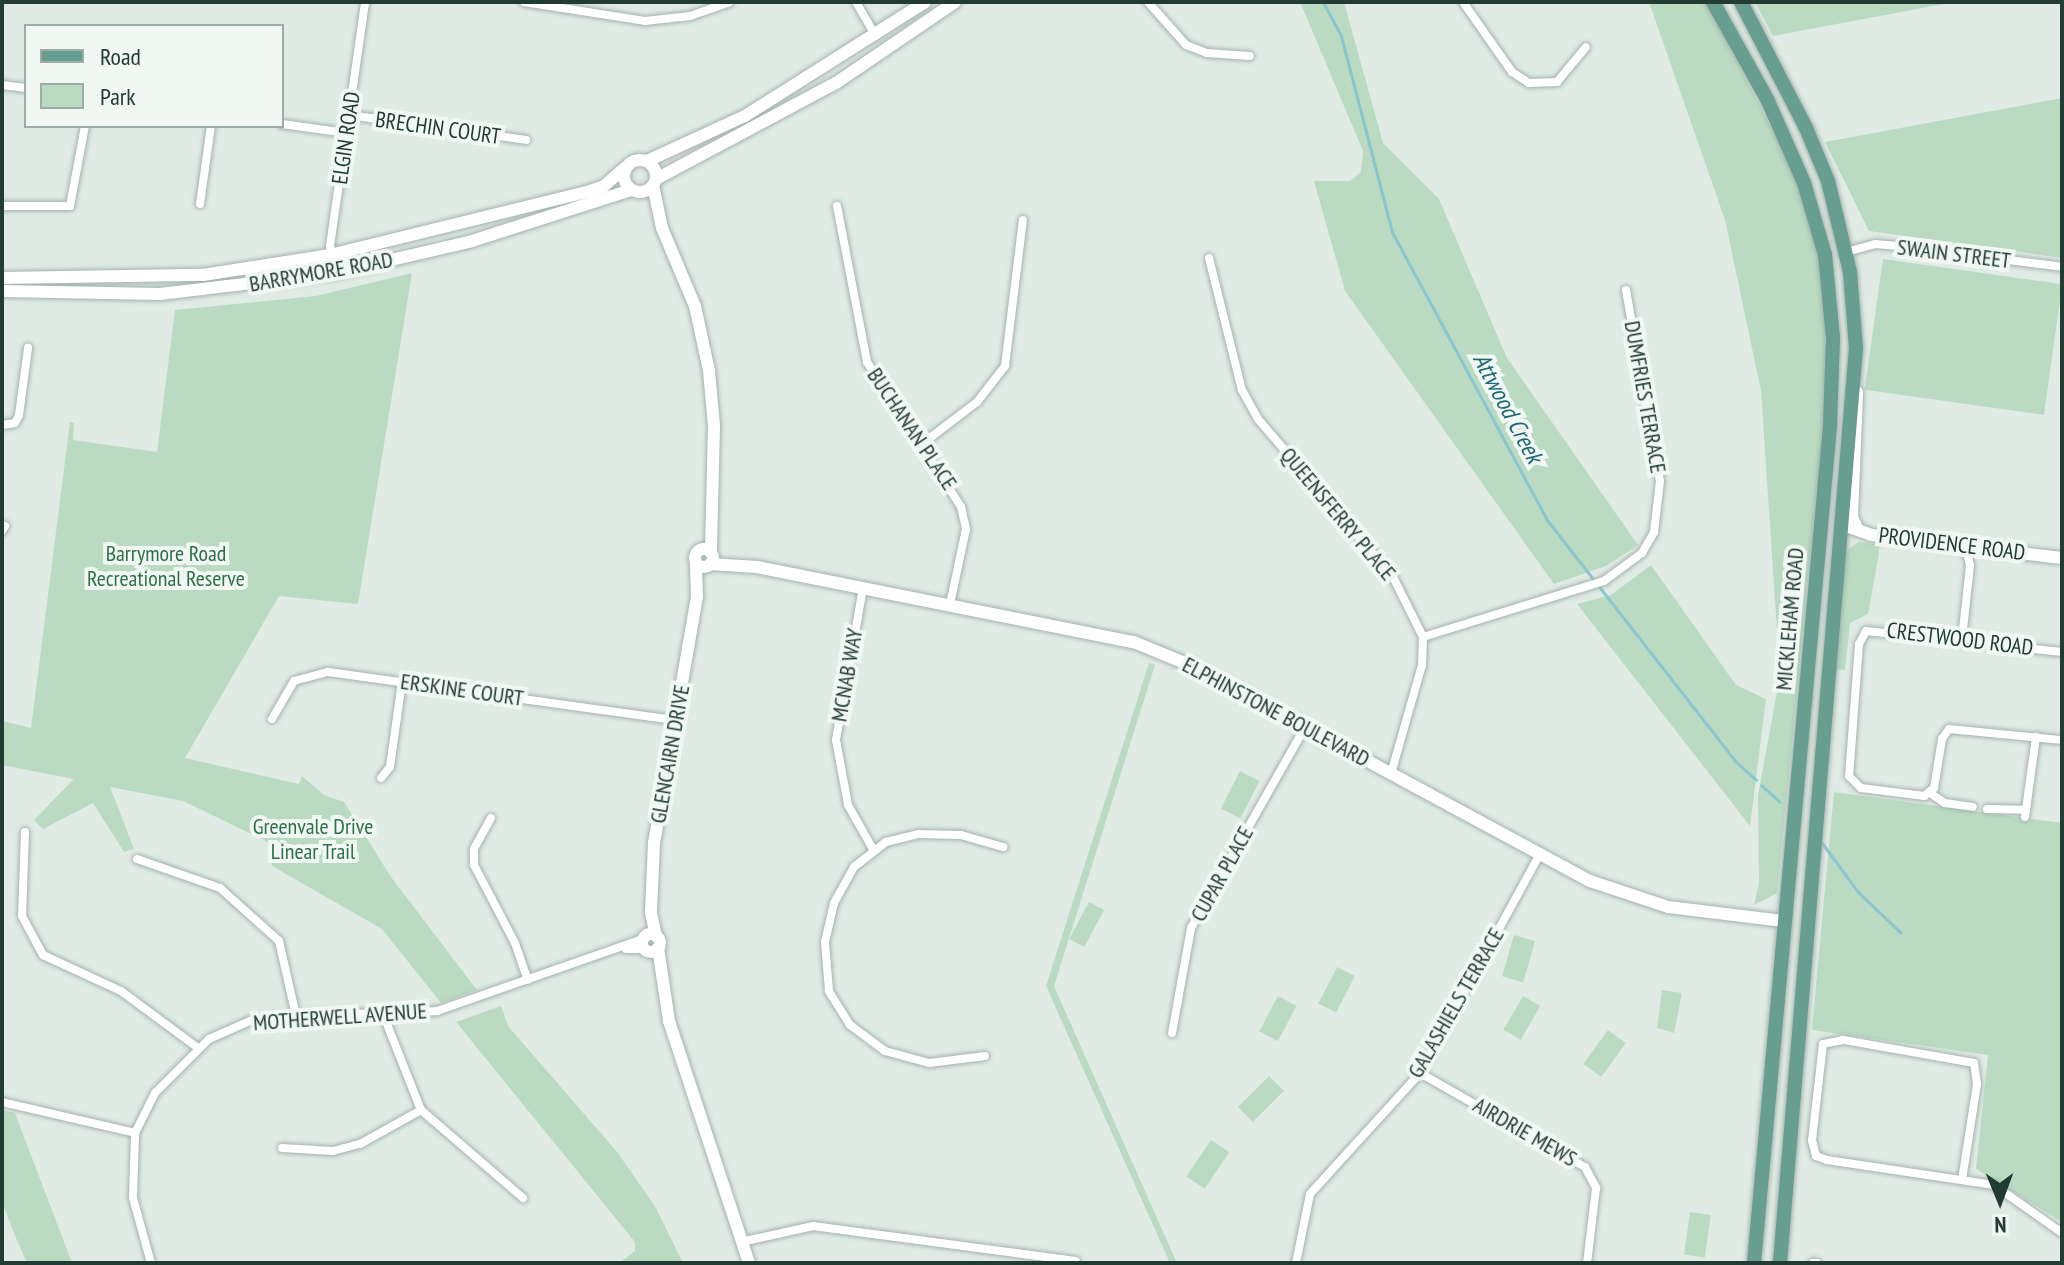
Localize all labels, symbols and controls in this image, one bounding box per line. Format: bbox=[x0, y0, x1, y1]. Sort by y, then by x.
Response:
legend bbox=[24, 24, 284, 128]
text: Road bbox=[100, 41, 141, 72]
text: Park bbox=[100, 81, 136, 112]
street label: ELGIN ROAD bbox=[326, 90, 366, 186]
street label: BRECHIN COURT bbox=[374, 106, 502, 150]
street label: SWAIN STREET bbox=[1896, 234, 2012, 274]
street label: BARRYMORE ROAD bbox=[247, 246, 395, 298]
street label: DUMFRIES TERRACE bbox=[1619, 319, 1671, 475]
water label: Attwood Creek bbox=[1467, 348, 1549, 468]
street label: BUCHANAN PLACE bbox=[861, 363, 963, 495]
street label: QUEENSFERRY PLACE bbox=[1275, 442, 1401, 586]
street label: PROVIDENCE ROAD bbox=[1877, 522, 2027, 566]
park label: Barrymore Road Recreational Reserve bbox=[87, 540, 245, 592]
street label: MICKLEHAM ROAD bbox=[1771, 547, 1809, 691]
street label: CRESTWOOD ROAD bbox=[1885, 617, 2035, 661]
street label: MCNAB WAY bbox=[826, 626, 868, 724]
street label: ELPHINSTONE BOULEVARD bbox=[1178, 652, 1374, 772]
street label: ERSKINE COURT bbox=[399, 668, 525, 712]
street label: GLENCAIRN DRIVE bbox=[645, 683, 695, 825]
park label: Greenvale Drive Linear Trail bbox=[253, 813, 373, 864]
street label: CUPAR PLACE bbox=[1185, 822, 1259, 926]
street label: GALASHIELS TERRACE bbox=[1402, 923, 1510, 1083]
street label: MOTHERWELL AVENUE bbox=[252, 998, 428, 1036]
street label: AIRDRIE MEWS bbox=[1469, 1092, 1581, 1172]
north arrow bbox=[1960, 1161, 2040, 1241]
text: N bbox=[1994, 1211, 2007, 1239]

